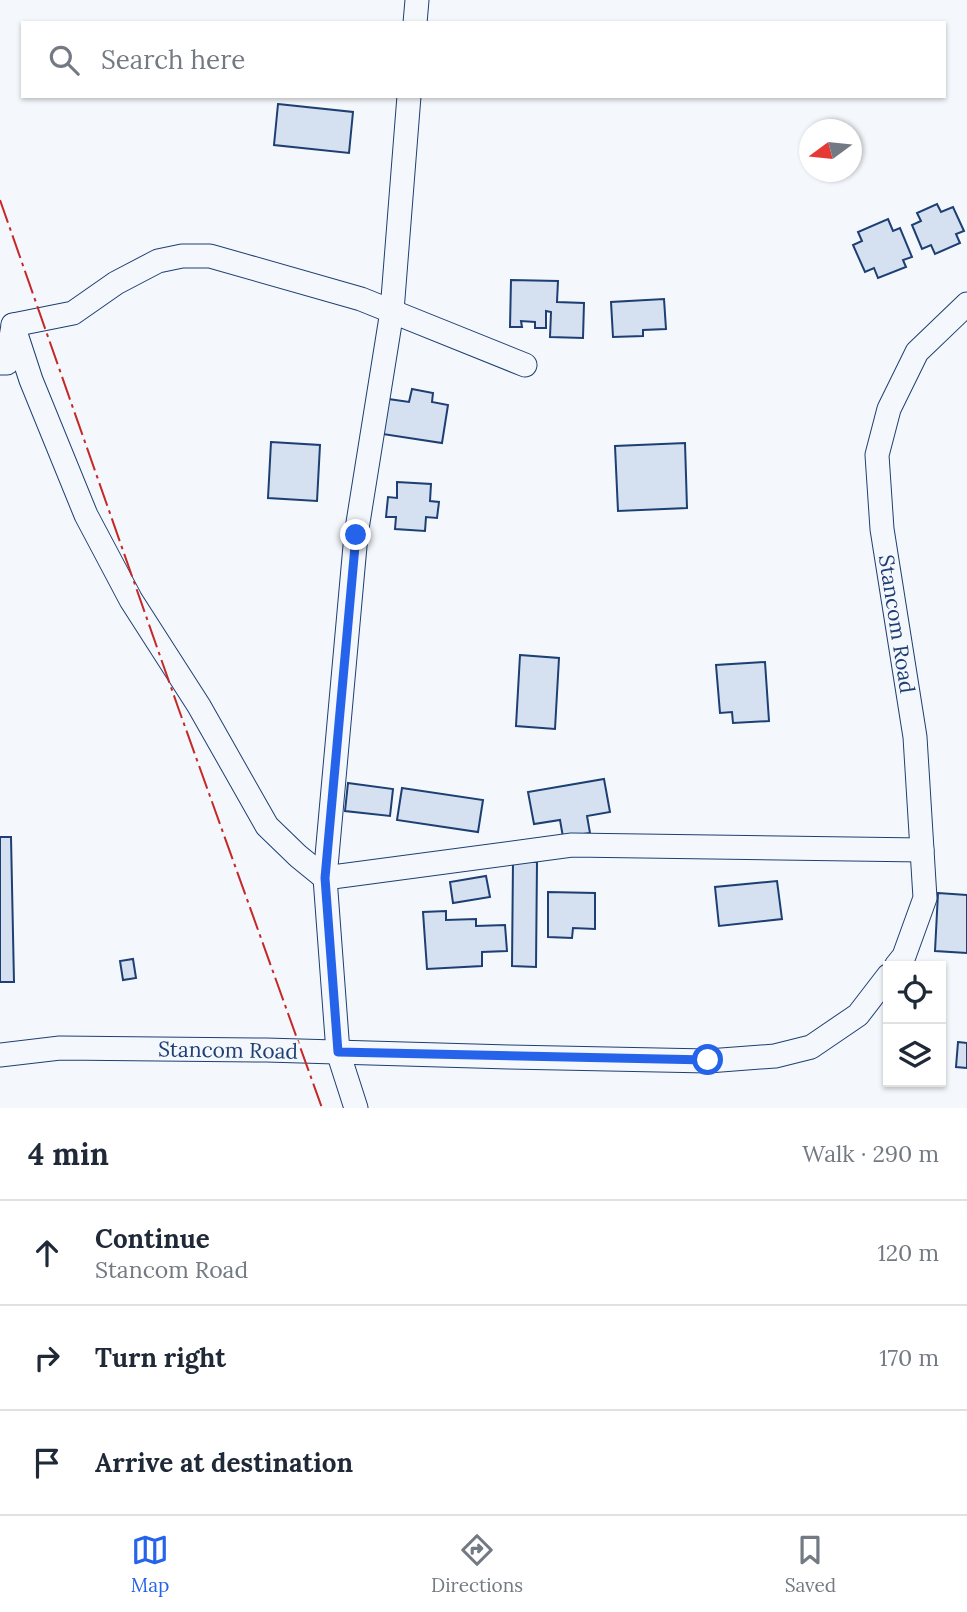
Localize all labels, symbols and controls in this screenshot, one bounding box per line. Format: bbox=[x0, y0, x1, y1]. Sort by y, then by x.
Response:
search box bbox=[21, 21, 946, 98]
icon: search bbox=[45, 41, 83, 79]
text: Search here bbox=[101, 43, 245, 76]
north arrow bbox=[799, 119, 862, 182]
route end bbox=[340, 519, 371, 550]
street label: Stancom Road bbox=[873, 553, 921, 695]
map controls bbox=[883, 961, 946, 1087]
button: locate bbox=[883, 961, 946, 1024]
button: layers bbox=[883, 1024, 946, 1087]
street label: Stancom Road bbox=[158, 1035, 298, 1065]
route start bbox=[692, 1044, 723, 1075]
text: 4 min bbox=[28, 1135, 109, 1173]
text: Walk · 290 m bbox=[802, 1139, 939, 1168]
text: Continue bbox=[95, 1222, 210, 1255]
icon: ahead bbox=[28, 1234, 66, 1272]
text: 120 m bbox=[877, 1238, 939, 1267]
text: Stancom Road bbox=[95, 1255, 248, 1284]
icon: right bbox=[28, 1339, 66, 1377]
text: Turn right bbox=[95, 1341, 226, 1374]
text: 170 m bbox=[879, 1343, 939, 1372]
icon: arrive bbox=[28, 1444, 66, 1482]
text: Arrive at destination bbox=[95, 1446, 353, 1479]
tab: Map bbox=[131, 1531, 169, 1597]
tab: Directions bbox=[431, 1531, 523, 1597]
tab: Saved bbox=[785, 1531, 836, 1597]

